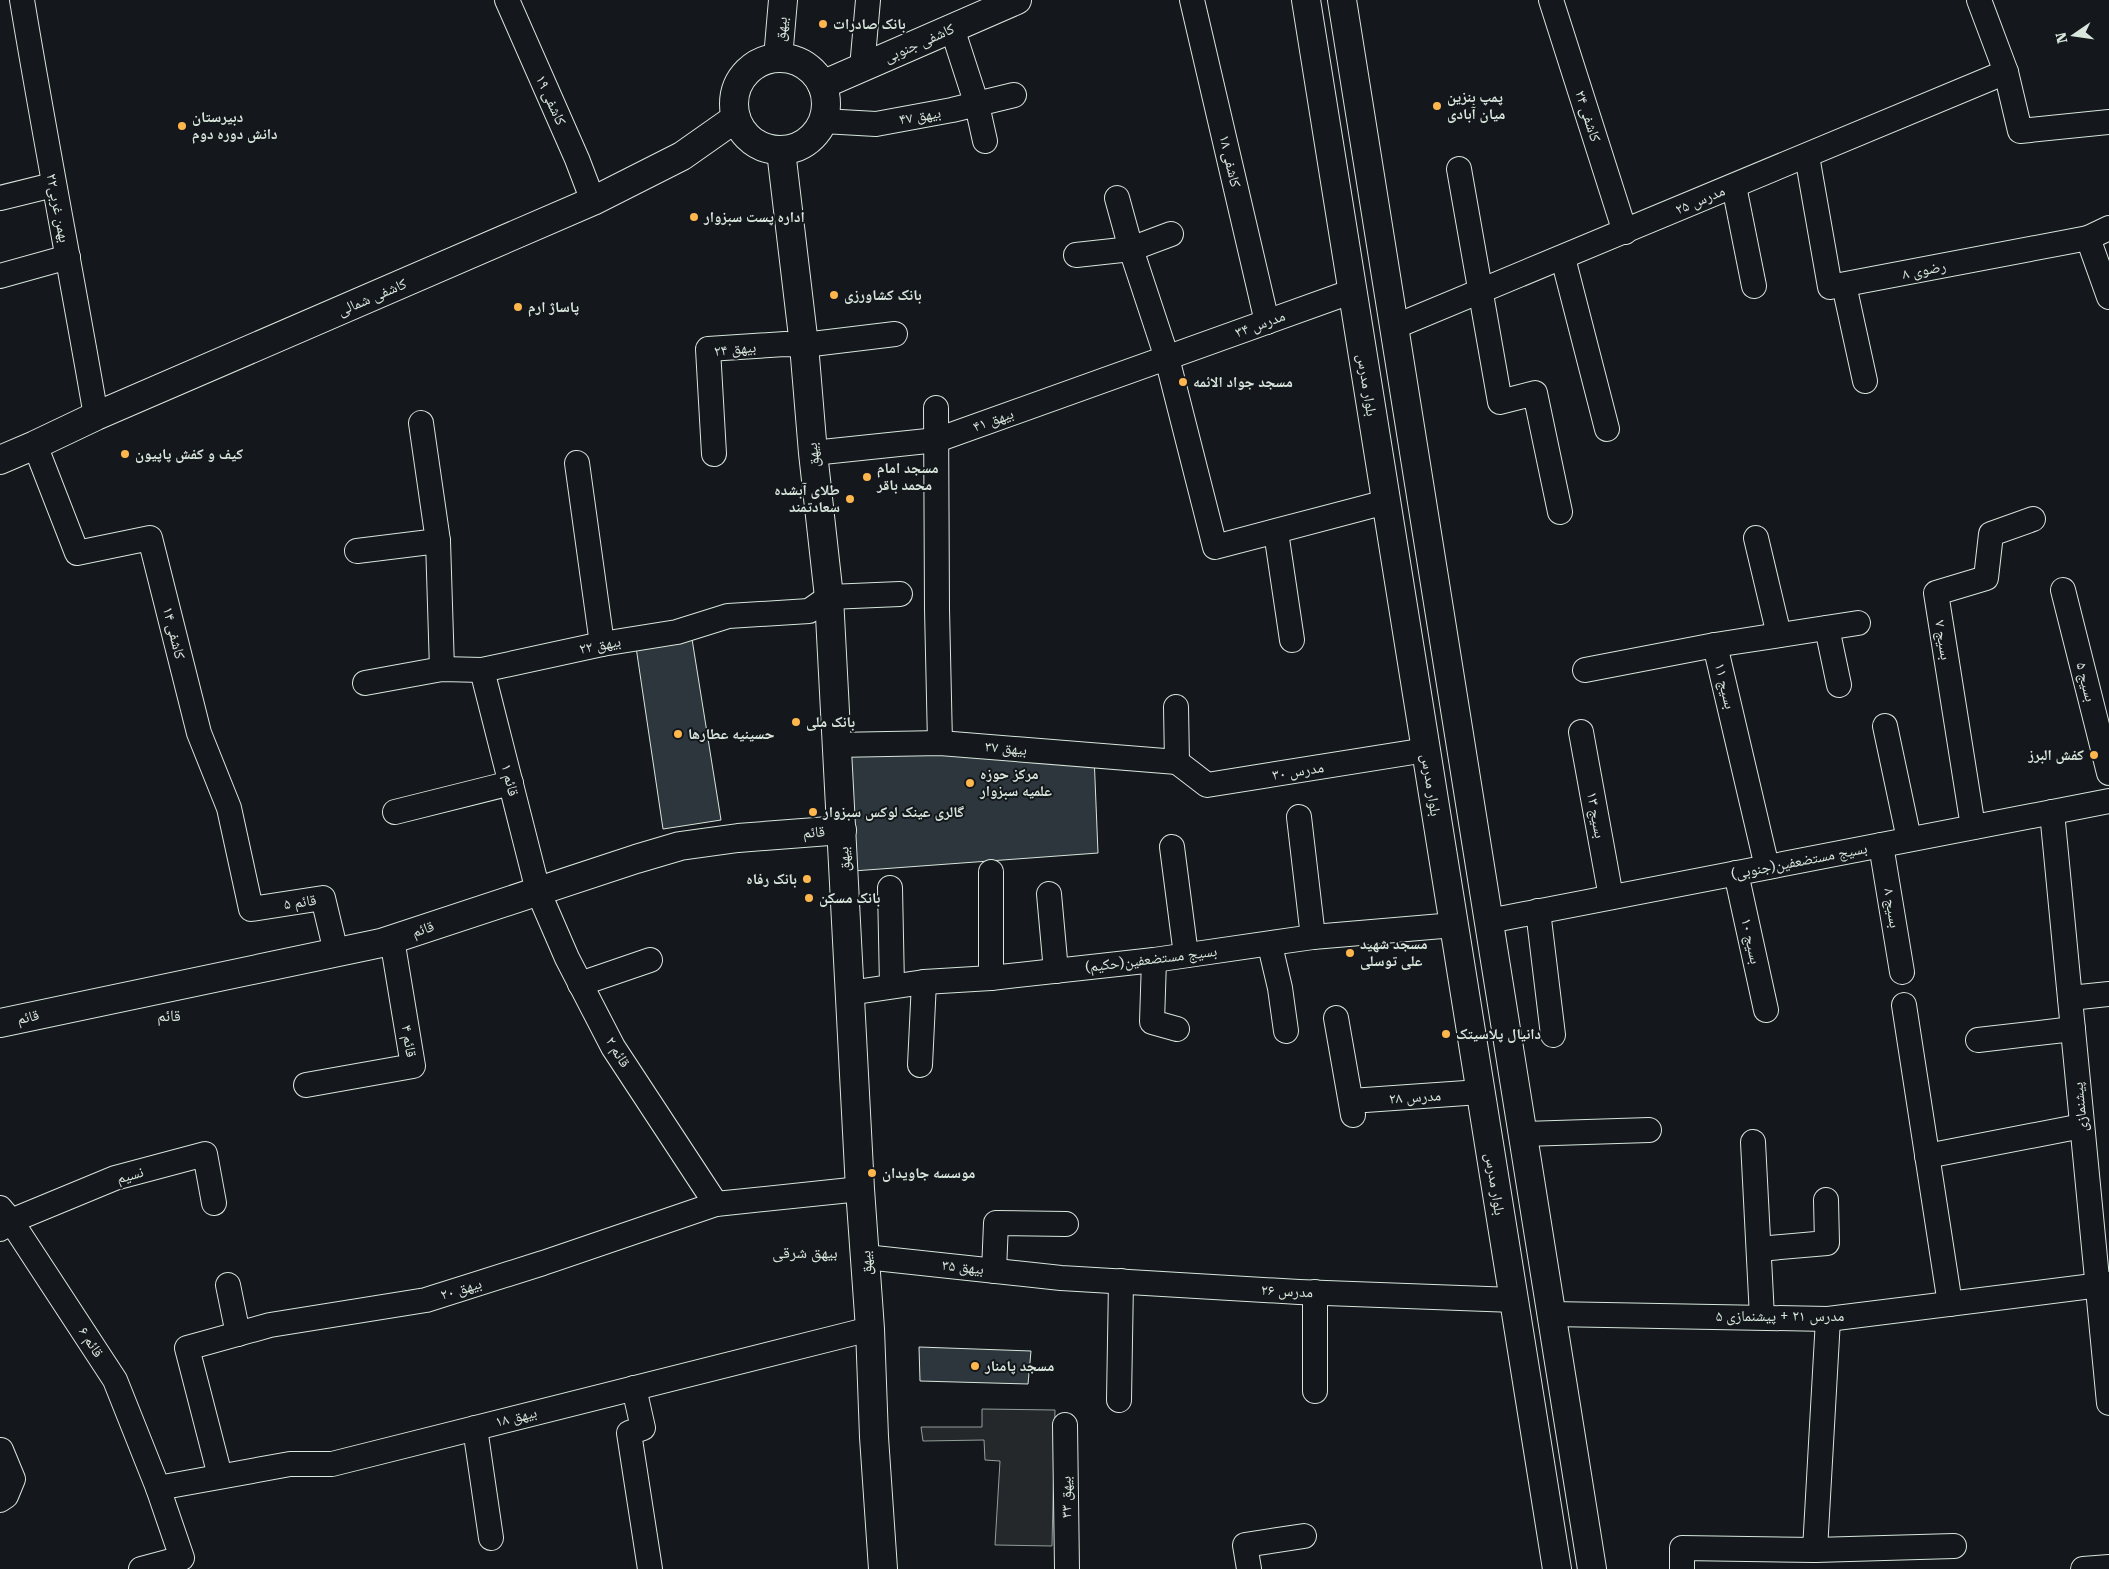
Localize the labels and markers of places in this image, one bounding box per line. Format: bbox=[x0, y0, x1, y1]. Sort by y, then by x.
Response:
place label: بانک صادرات bbox=[833, 15, 906, 33]
marker: بانک صادرات bbox=[817, 18, 829, 30]
place label: پمپ بنزین میان آبادی bbox=[1447, 88, 1505, 123]
marker: پمپ بنزین میان آبادی bbox=[1431, 100, 1443, 112]
place label: دبیرستان دانش دوره دوم bbox=[192, 108, 278, 144]
marker: دبیرستان دانش دوره دوم bbox=[176, 120, 188, 132]
place label: اداره پست سبزوار bbox=[703, 208, 805, 226]
marker: اداره پست سبزوار bbox=[688, 211, 700, 223]
place label: بانک کشاورزی bbox=[844, 286, 922, 304]
marker: بانک کشاورزی bbox=[828, 289, 840, 301]
place label: پاساژ ارم bbox=[528, 298, 579, 317]
marker: پاساژ ارم bbox=[512, 301, 524, 313]
place label: مسجد جواد الائمه bbox=[1193, 373, 1293, 391]
marker: مسجد جواد الائمه bbox=[1177, 376, 1189, 388]
place label: کیف و کفش پاپیون bbox=[135, 445, 244, 463]
marker: کیف و کفش پاپیون bbox=[119, 448, 131, 460]
place label: مسجد امام محمد باقر bbox=[876, 459, 939, 494]
marker: مسجد امام محمد باقر bbox=[861, 471, 873, 483]
place label: طلای آبشده سعادتمند bbox=[774, 481, 840, 516]
marker: طلای آبشده سعادتمند bbox=[844, 493, 856, 505]
place label: بانک ملی bbox=[806, 713, 855, 731]
marker: بانک ملی bbox=[790, 716, 802, 728]
place label: حسینیه عطارها bbox=[688, 725, 775, 743]
marker: حسینیه عطارها bbox=[672, 728, 684, 740]
place label: کفش البرز bbox=[2027, 746, 2084, 764]
marker: کفش البرز bbox=[2088, 749, 2100, 761]
place label: مرکز حوزه علمیه سبزوار bbox=[979, 765, 1052, 800]
marker: مرکز حوزه علمیه سبزوار bbox=[964, 777, 976, 789]
place label: گالری عینک لوکس سبزوار bbox=[822, 803, 964, 821]
marker: گالری عینک لوکس سبزوار bbox=[807, 806, 819, 818]
place label: بانک رفاه bbox=[746, 870, 797, 888]
marker: بانک رفاه bbox=[801, 873, 813, 885]
place label: بانک مسکن bbox=[819, 889, 880, 907]
marker: بانک مسکن bbox=[803, 892, 815, 904]
place label: مسجد شهید علی توسلی bbox=[1360, 935, 1428, 970]
marker: مسجد شهید علی توسلی bbox=[1344, 947, 1356, 959]
place label: دانیال پلاسیتک bbox=[1456, 1025, 1541, 1043]
marker: دانیال پلاسیتک bbox=[1440, 1028, 1452, 1040]
place label: موسسه جاویدان bbox=[882, 1164, 975, 1182]
marker: موسسه جاویدان bbox=[866, 1167, 878, 1179]
place label: مسجد پامنار bbox=[984, 1357, 1054, 1375]
marker: مسجد پامنار bbox=[969, 1360, 981, 1372]

